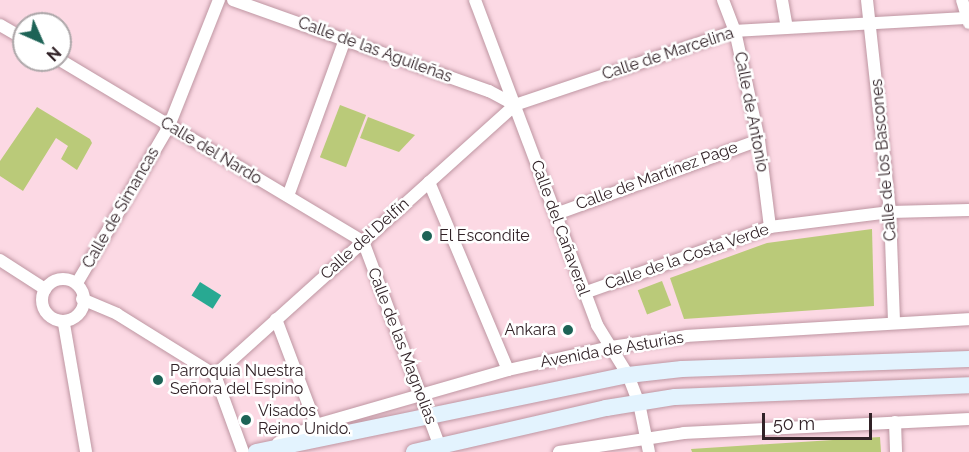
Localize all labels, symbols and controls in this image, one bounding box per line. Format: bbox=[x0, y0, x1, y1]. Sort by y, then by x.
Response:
north arrow bbox=[12, 12, 72, 72]
street label: Calle de las Aguileñas bbox=[295, 13, 455, 87]
street label: Calle de Marcelina bbox=[600, 24, 736, 84]
text: N bbox=[43, 43, 65, 65]
street label: Calle de Antonio bbox=[730, 50, 772, 174]
street label: Calle de los Bascones bbox=[867, 78, 901, 242]
street label: Calle del Nardo bbox=[157, 113, 265, 189]
street label: Calle de Martínez Page bbox=[573, 138, 741, 214]
street label: Calle de Simancas bbox=[79, 144, 163, 272]
street label: Calle del Cañaveral bbox=[526, 157, 594, 299]
street label: Calle del Delfín bbox=[317, 194, 413, 284]
street label: Calle de la Costa Verde bbox=[602, 220, 772, 294]
place label: El Escondite bbox=[439, 226, 530, 246]
marker: El Escondite bbox=[420, 229, 434, 243]
street label: Calle de las Magnolias bbox=[363, 265, 441, 427]
place label: Ankara bbox=[504, 320, 556, 340]
marker: Ankara bbox=[561, 323, 575, 337]
street label: Avenida de Asturias bbox=[539, 328, 685, 372]
place label: Parroquia Nuestra Señora del Espino bbox=[170, 361, 304, 399]
marker: Parroquia Nuestra Señora del Espino bbox=[151, 373, 165, 387]
place label: Visados Reino Unido. bbox=[258, 401, 351, 439]
scale bar bbox=[765, 401, 874, 439]
marker: Visados Reino Unido. bbox=[239, 413, 253, 427]
text: 50 m bbox=[773, 413, 815, 434]

